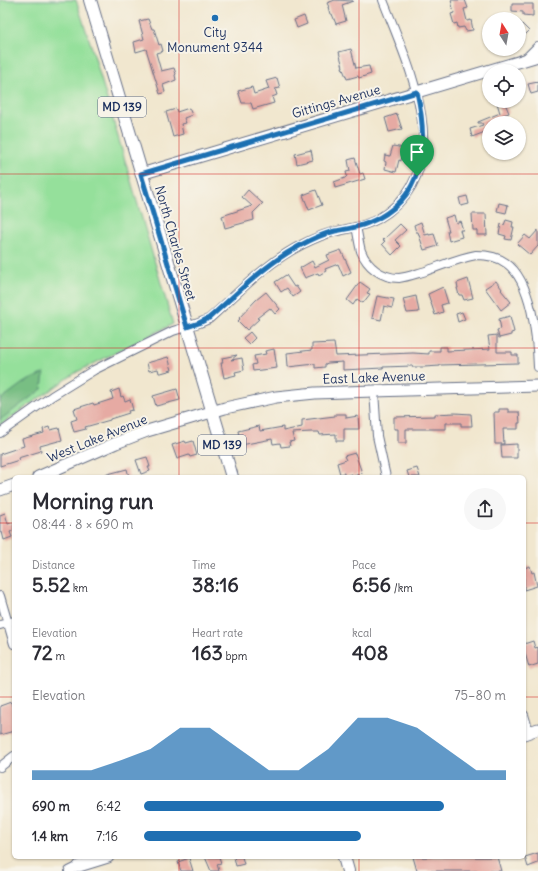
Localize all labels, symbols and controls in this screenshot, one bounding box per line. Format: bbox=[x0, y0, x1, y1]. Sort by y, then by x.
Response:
north arrow bbox=[482, 12, 526, 56]
map controls bbox=[482, 12, 526, 160]
marker: City Monument 9344 bbox=[210, 13, 220, 23]
place label: City Monument 9344 bbox=[167, 24, 263, 56]
button: locate bbox=[482, 64, 526, 108]
street label: Gittings Avenue bbox=[290, 81, 382, 122]
road number: MD 139 bbox=[98, 97, 146, 117]
button: layers bbox=[482, 116, 526, 160]
pin bbox=[400, 135, 434, 176]
icon: arrive bbox=[406, 141, 428, 163]
street label: North Charles Street bbox=[151, 184, 200, 303]
street label: East Lake Avenue bbox=[322, 367, 426, 388]
street label: West Lake Avenue bbox=[45, 411, 150, 466]
road number: MD 139 bbox=[198, 435, 246, 455]
text: Morning run bbox=[32, 487, 154, 515]
button: share bbox=[464, 488, 506, 530]
text: 08:44 · 8 × 690 m bbox=[32, 516, 133, 533]
text: Distance bbox=[32, 558, 75, 572]
text: Time bbox=[192, 558, 216, 572]
text: Pace bbox=[352, 558, 376, 572]
text: 5.52 bbox=[32, 572, 70, 597]
text: 38:16 bbox=[192, 572, 239, 597]
text: 6:56 bbox=[352, 572, 391, 597]
text: km bbox=[70, 581, 88, 595]
text: /km bbox=[391, 581, 413, 595]
text: Elevation bbox=[32, 626, 77, 640]
text: Heart rate bbox=[192, 626, 243, 640]
text: kcal bbox=[352, 626, 372, 640]
text: 72 bbox=[32, 640, 53, 665]
text: 163 bbox=[192, 640, 223, 665]
text: 408 bbox=[352, 640, 388, 665]
text: m bbox=[53, 649, 65, 663]
text: bpm bbox=[223, 649, 247, 663]
text: Elevation bbox=[32, 687, 85, 704]
text: 75–80 m bbox=[454, 687, 506, 704]
text: 690 m bbox=[32, 798, 70, 815]
text: 6:42 bbox=[96, 798, 121, 815]
text: 1.4 km bbox=[32, 828, 68, 845]
text: 7:16 bbox=[96, 828, 118, 845]

